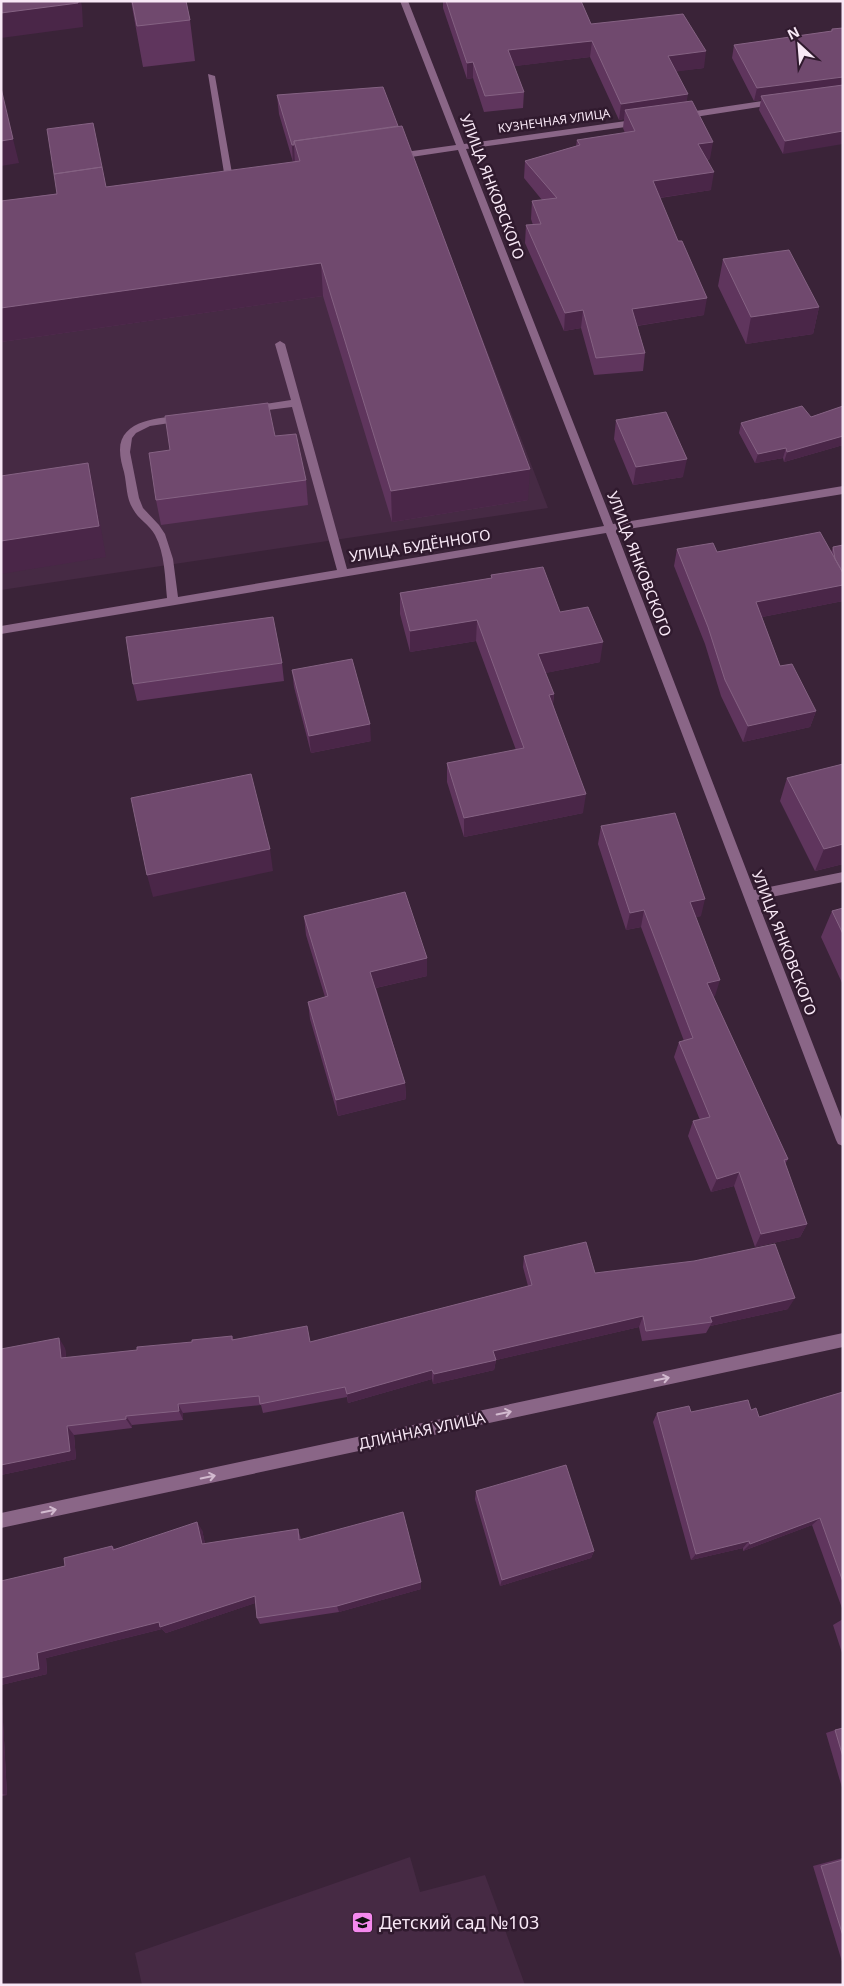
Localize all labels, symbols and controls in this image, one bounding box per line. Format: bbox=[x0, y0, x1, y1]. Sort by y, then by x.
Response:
north arrow bbox=[774, 20, 824, 70]
text: N bbox=[784, 22, 802, 44]
street label: КУЗНЕЧНАЯ УЛИЦА bbox=[497, 104, 611, 137]
street label: УЛИЦА ЯНКОВСКОГО bbox=[456, 111, 530, 262]
street label: УЛИЦА ЯНКОВСКОГО bbox=[603, 488, 677, 639]
street label: УЛИЦА БУДЁННОГО bbox=[348, 524, 492, 566]
street label: УЛИЦА ЯНКОВСКОГО bbox=[748, 867, 822, 1018]
one-way arrow bbox=[654, 1374, 670, 1383]
street label: ДЛИННАЯ УЛИЦА bbox=[357, 1407, 487, 1453]
one-way arrow bbox=[495, 1408, 511, 1418]
one-way arrow bbox=[199, 1472, 215, 1481]
one-way arrow bbox=[40, 1506, 56, 1515]
place label: Детский сад №103 bbox=[379, 1910, 539, 1934]
school or university icon: Детский сад №103 bbox=[351, 1911, 375, 1935]

